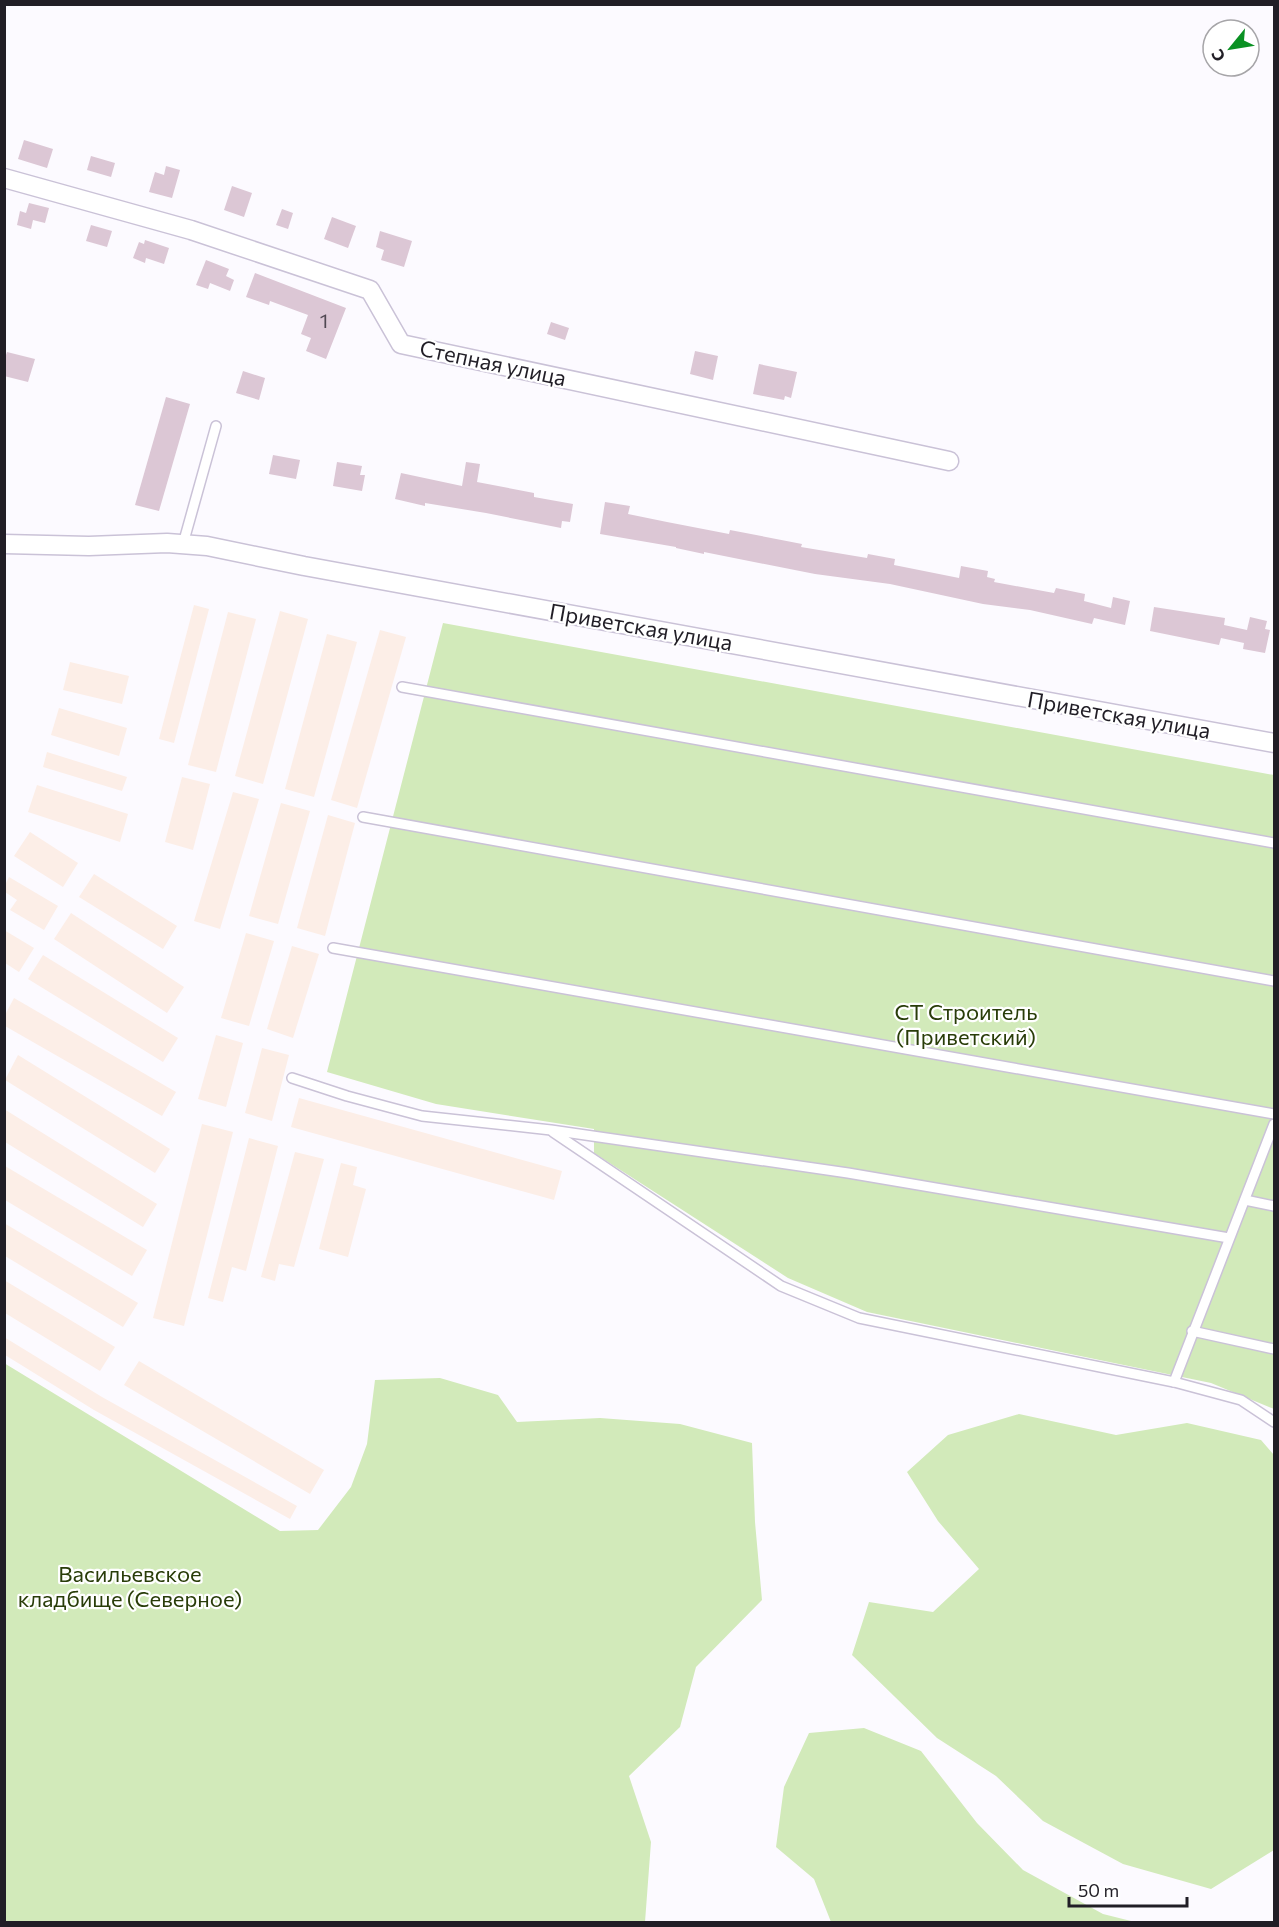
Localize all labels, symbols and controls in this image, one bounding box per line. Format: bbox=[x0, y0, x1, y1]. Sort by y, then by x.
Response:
north arrow bbox=[1201, 18, 1261, 78]
text: С bbox=[1207, 46, 1229, 65]
house number: 1 bbox=[320, 308, 328, 332]
street label: Степная улица bbox=[417, 334, 569, 391]
street label: Приветская улица bbox=[547, 597, 735, 656]
street label: Приветская улица bbox=[1025, 685, 1213, 744]
park label: СТ Строитель (Приветский) bbox=[895, 998, 1037, 1050]
park label: Васильевское кладбище (Северное) bbox=[18, 1560, 242, 1612]
scale bar bbox=[1069, 1870, 1188, 1908]
text: 50 m bbox=[1078, 1879, 1119, 1901]

